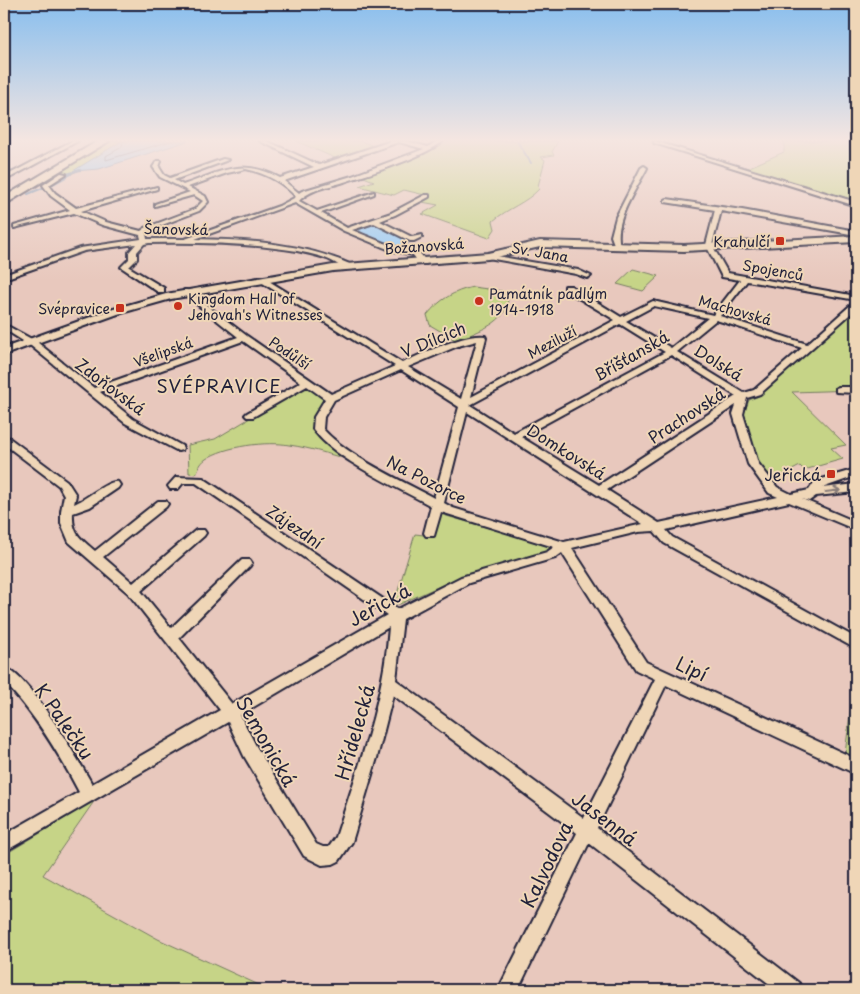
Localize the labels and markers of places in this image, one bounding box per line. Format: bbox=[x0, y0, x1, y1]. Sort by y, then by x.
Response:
place label: Krahulčí bbox=[713, 231, 770, 252]
marker: Krahulčí bbox=[774, 235, 786, 247]
place label: Památník padlým 1914-1918 bbox=[489, 283, 607, 320]
place label: Kingdom Hall of Jehovah's Witnesses bbox=[188, 288, 323, 325]
marker: Památník padlým 1914-1918 bbox=[473, 295, 485, 307]
place label: Svépravice bbox=[38, 298, 110, 319]
marker: Kingdom Hall of Jehovah's Witnesses bbox=[172, 300, 184, 312]
marker: Svépravice bbox=[114, 302, 126, 314]
place label: Jeřická bbox=[764, 462, 821, 486]
marker: Jeřická bbox=[825, 468, 837, 480]

